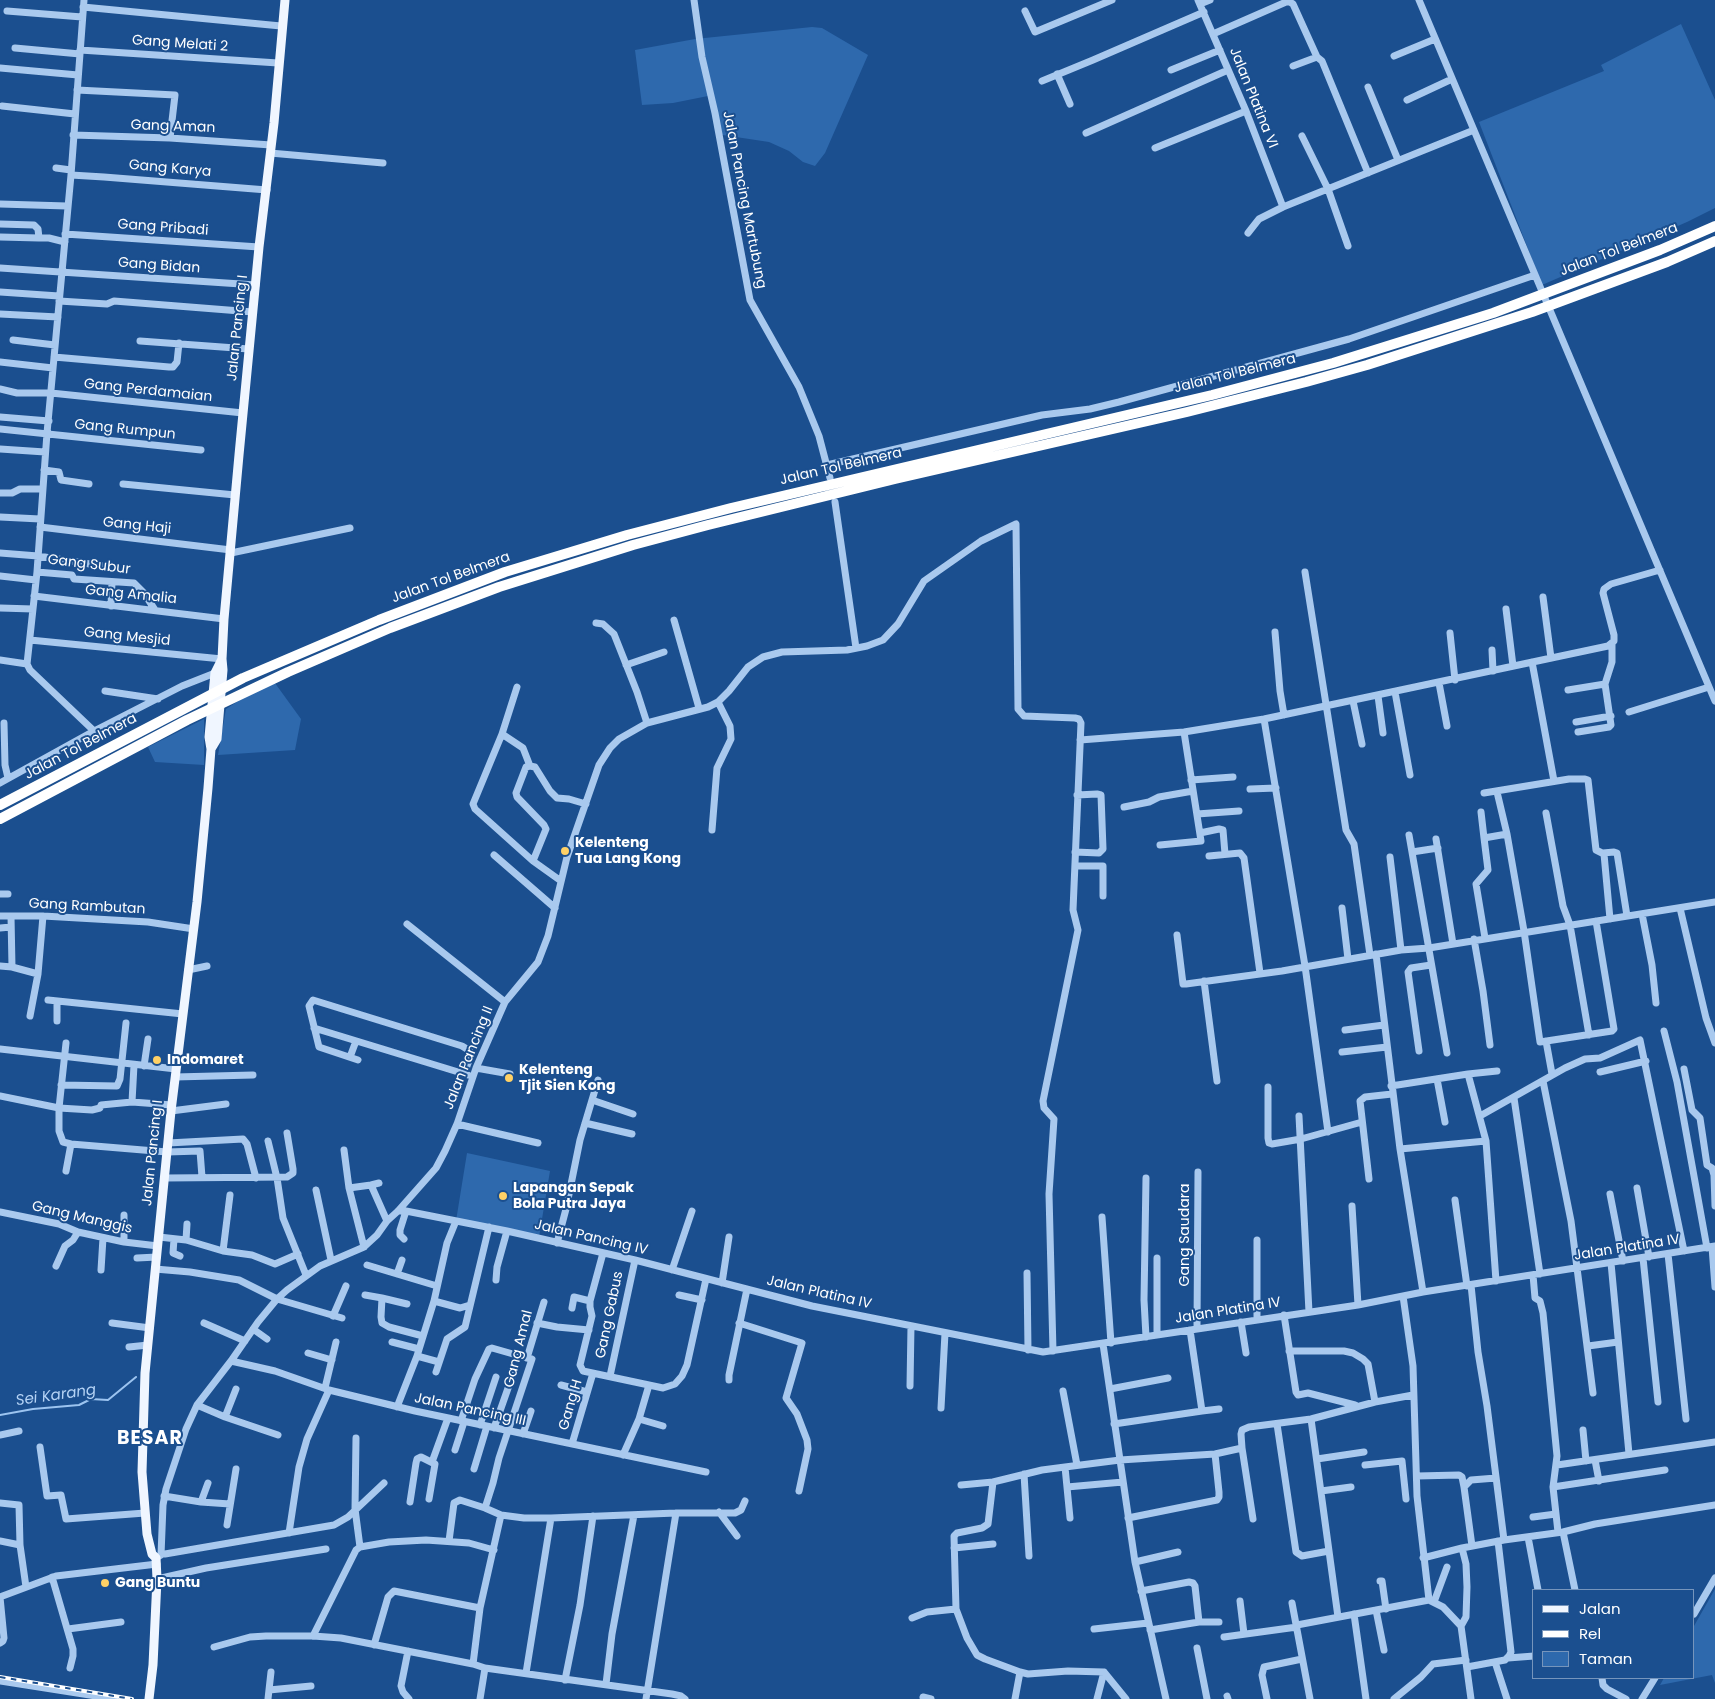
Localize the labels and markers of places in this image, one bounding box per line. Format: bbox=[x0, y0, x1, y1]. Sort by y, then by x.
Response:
place label: Kelenteng Tua Lang Kong bbox=[575, 835, 681, 868]
marker: Kelenteng Tua Lang Kong bbox=[559, 845, 571, 857]
place label: Indomaret bbox=[167, 1052, 244, 1068]
marker: Indomaret bbox=[151, 1054, 163, 1066]
place label: Kelenteng Tjit Sien Kong bbox=[519, 1062, 616, 1094]
marker: Kelenteng Tjit Sien Kong bbox=[503, 1072, 515, 1084]
place label: Lapangan Sepak Bola Putra Jaya bbox=[513, 1180, 634, 1212]
marker: Lapangan Sepak Bola Putra Jaya bbox=[497, 1190, 509, 1202]
place label: Gang Buntu bbox=[115, 1575, 200, 1591]
marker: Gang Buntu bbox=[99, 1577, 111, 1589]

